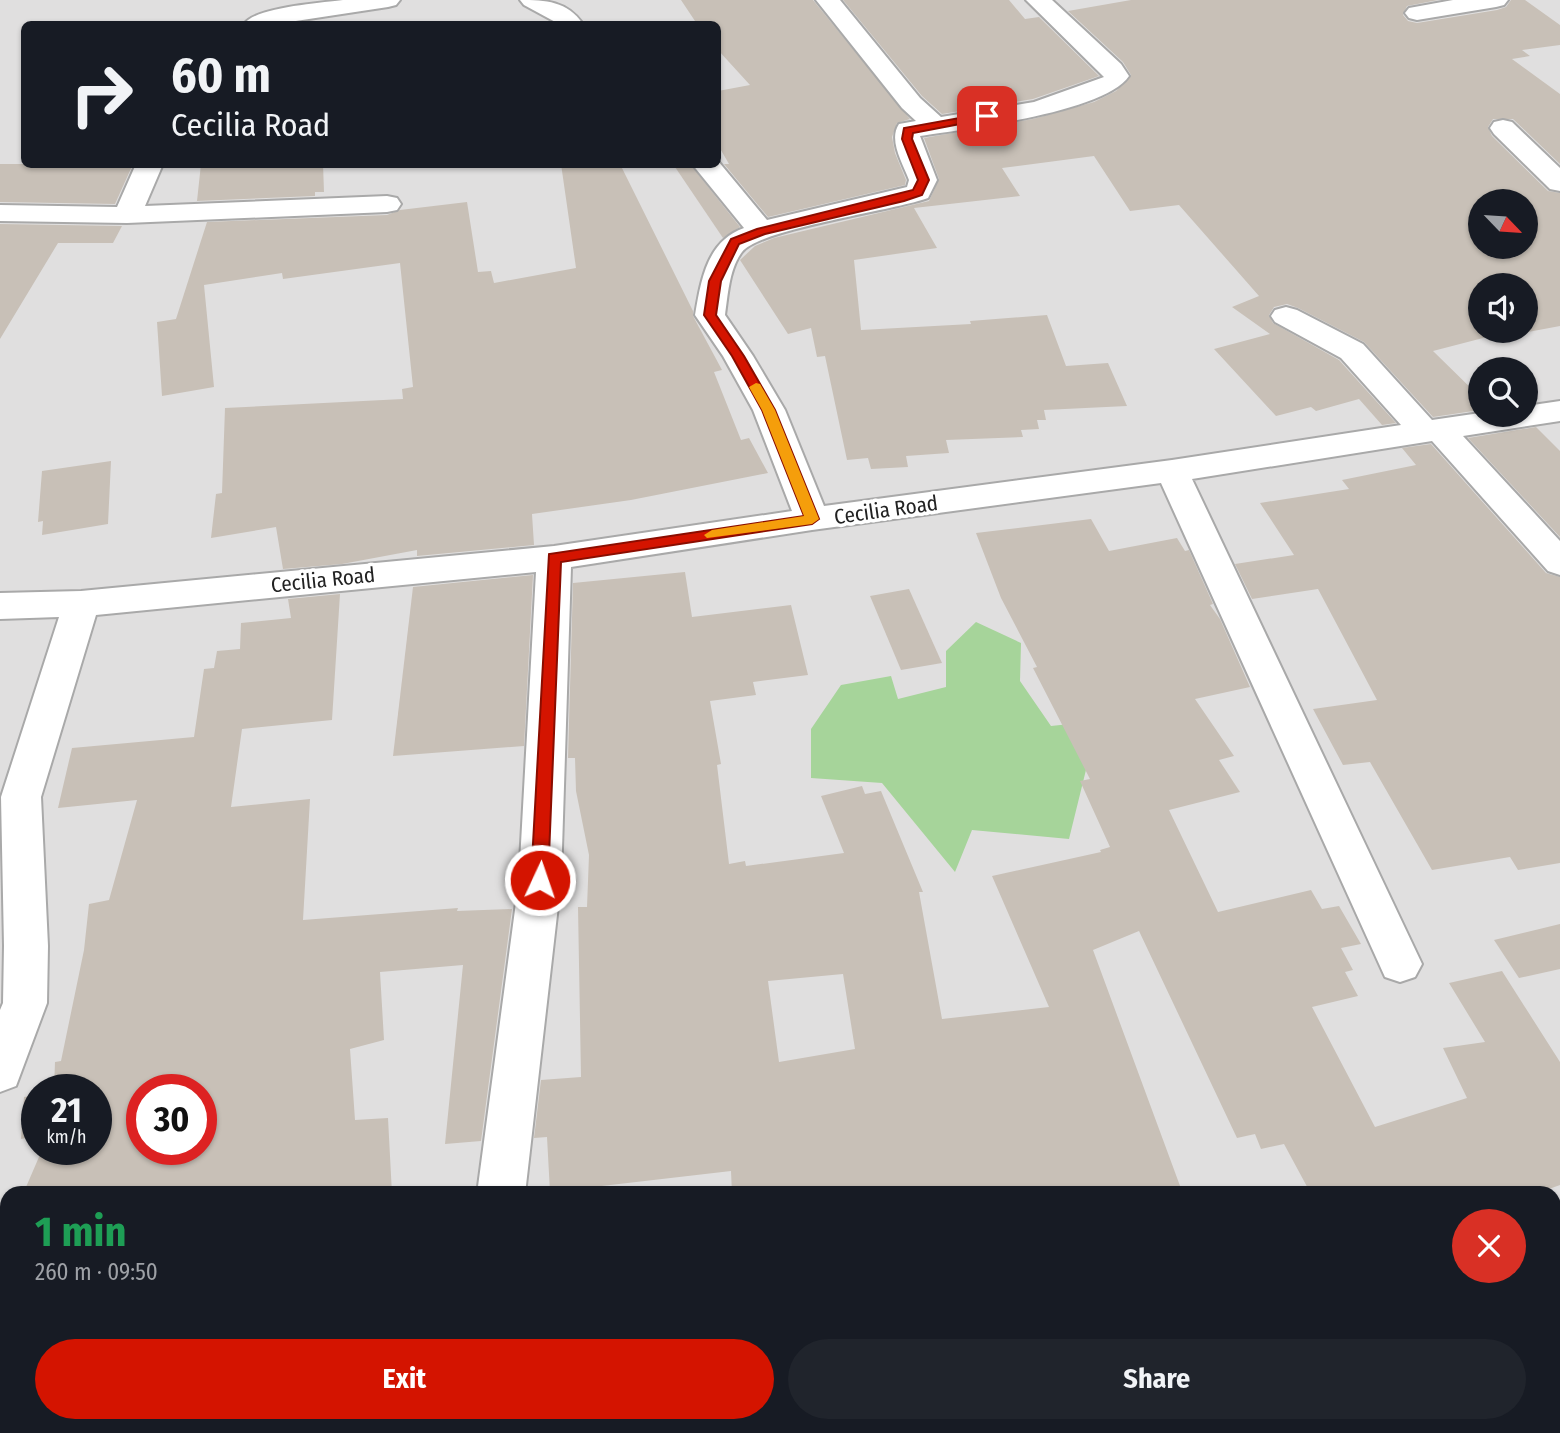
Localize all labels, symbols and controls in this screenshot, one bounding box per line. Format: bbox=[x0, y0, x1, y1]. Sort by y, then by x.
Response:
text: 60 m bbox=[171, 46, 271, 105]
icon: right bbox=[56, 49, 147, 140]
pin bbox=[957, 86, 1017, 146]
icon: arrive bbox=[968, 97, 1006, 135]
text: Cecilia Road bbox=[171, 106, 330, 144]
north arrow bbox=[1468, 189, 1538, 259]
map controls bbox=[1468, 189, 1538, 427]
button: sound bbox=[1468, 273, 1538, 343]
button: search bbox=[1468, 357, 1538, 427]
street label: Cecilia Road bbox=[832, 490, 940, 530]
street label: Cecilia Road bbox=[270, 562, 376, 598]
position arrow bbox=[503, 843, 577, 917]
speed limit sign: 30 bbox=[126, 1074, 217, 1165]
text: 21 bbox=[51, 1089, 82, 1131]
text: km/h bbox=[46, 1126, 87, 1148]
text: 1 min bbox=[35, 1207, 126, 1257]
button: close bbox=[1452, 1209, 1526, 1283]
text: 260 m · 09:50 bbox=[35, 1258, 158, 1286]
button: Exit bbox=[35, 1339, 774, 1419]
button: Share bbox=[788, 1339, 1526, 1419]

